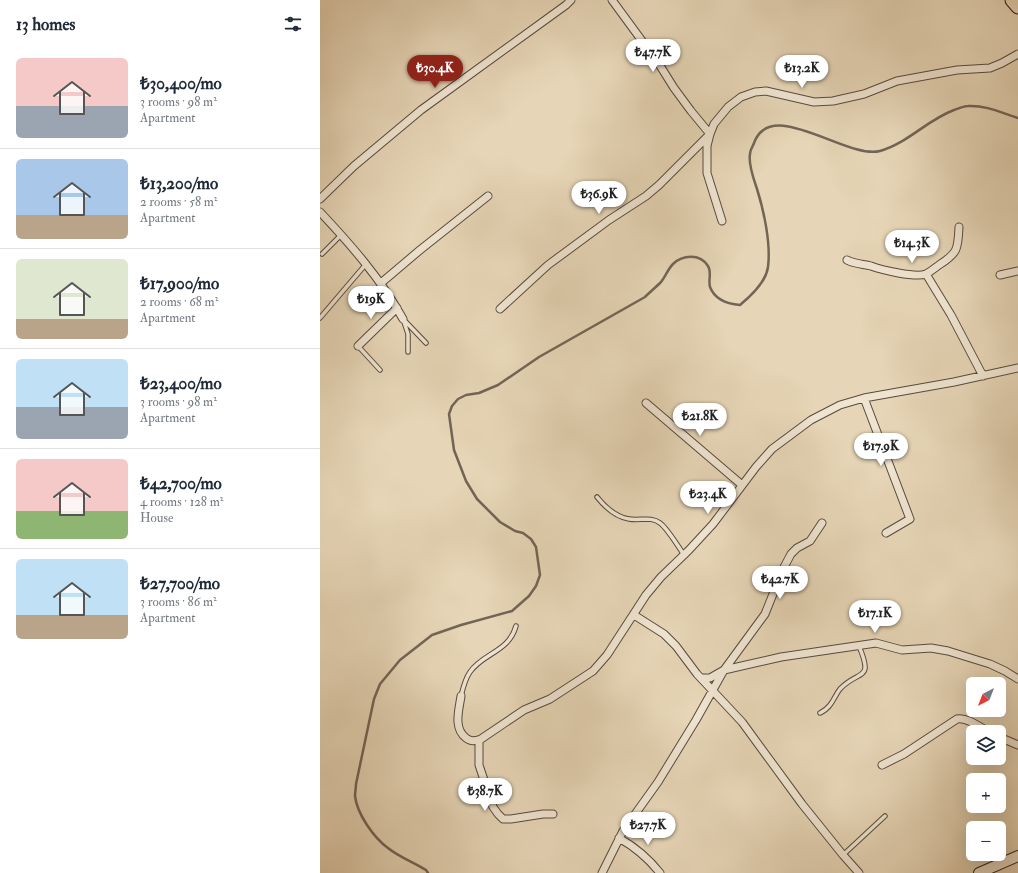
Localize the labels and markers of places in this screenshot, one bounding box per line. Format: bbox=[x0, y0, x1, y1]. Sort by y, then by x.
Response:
pin: ₺47.7K bbox=[620, 39, 686, 73]
pin: ₺30.4K bbox=[402, 55, 468, 89]
pin: ₺13.2K bbox=[769, 55, 835, 89]
pin: ₺36.9K bbox=[566, 181, 632, 215]
pin: ₺14.3K bbox=[879, 230, 945, 264]
pin: ₺19K bbox=[347, 286, 395, 320]
pin: ₺21.8K bbox=[667, 403, 733, 437]
pin: ₺17.9K bbox=[848, 433, 914, 467]
pin: ₺23.4K bbox=[675, 481, 741, 515]
pin: ₺42.7K bbox=[747, 566, 813, 600]
pin: ₺17.1K bbox=[842, 600, 908, 634]
pin: ₺38.7K bbox=[452, 778, 518, 812]
pin: ₺27.7K bbox=[615, 812, 681, 846]

